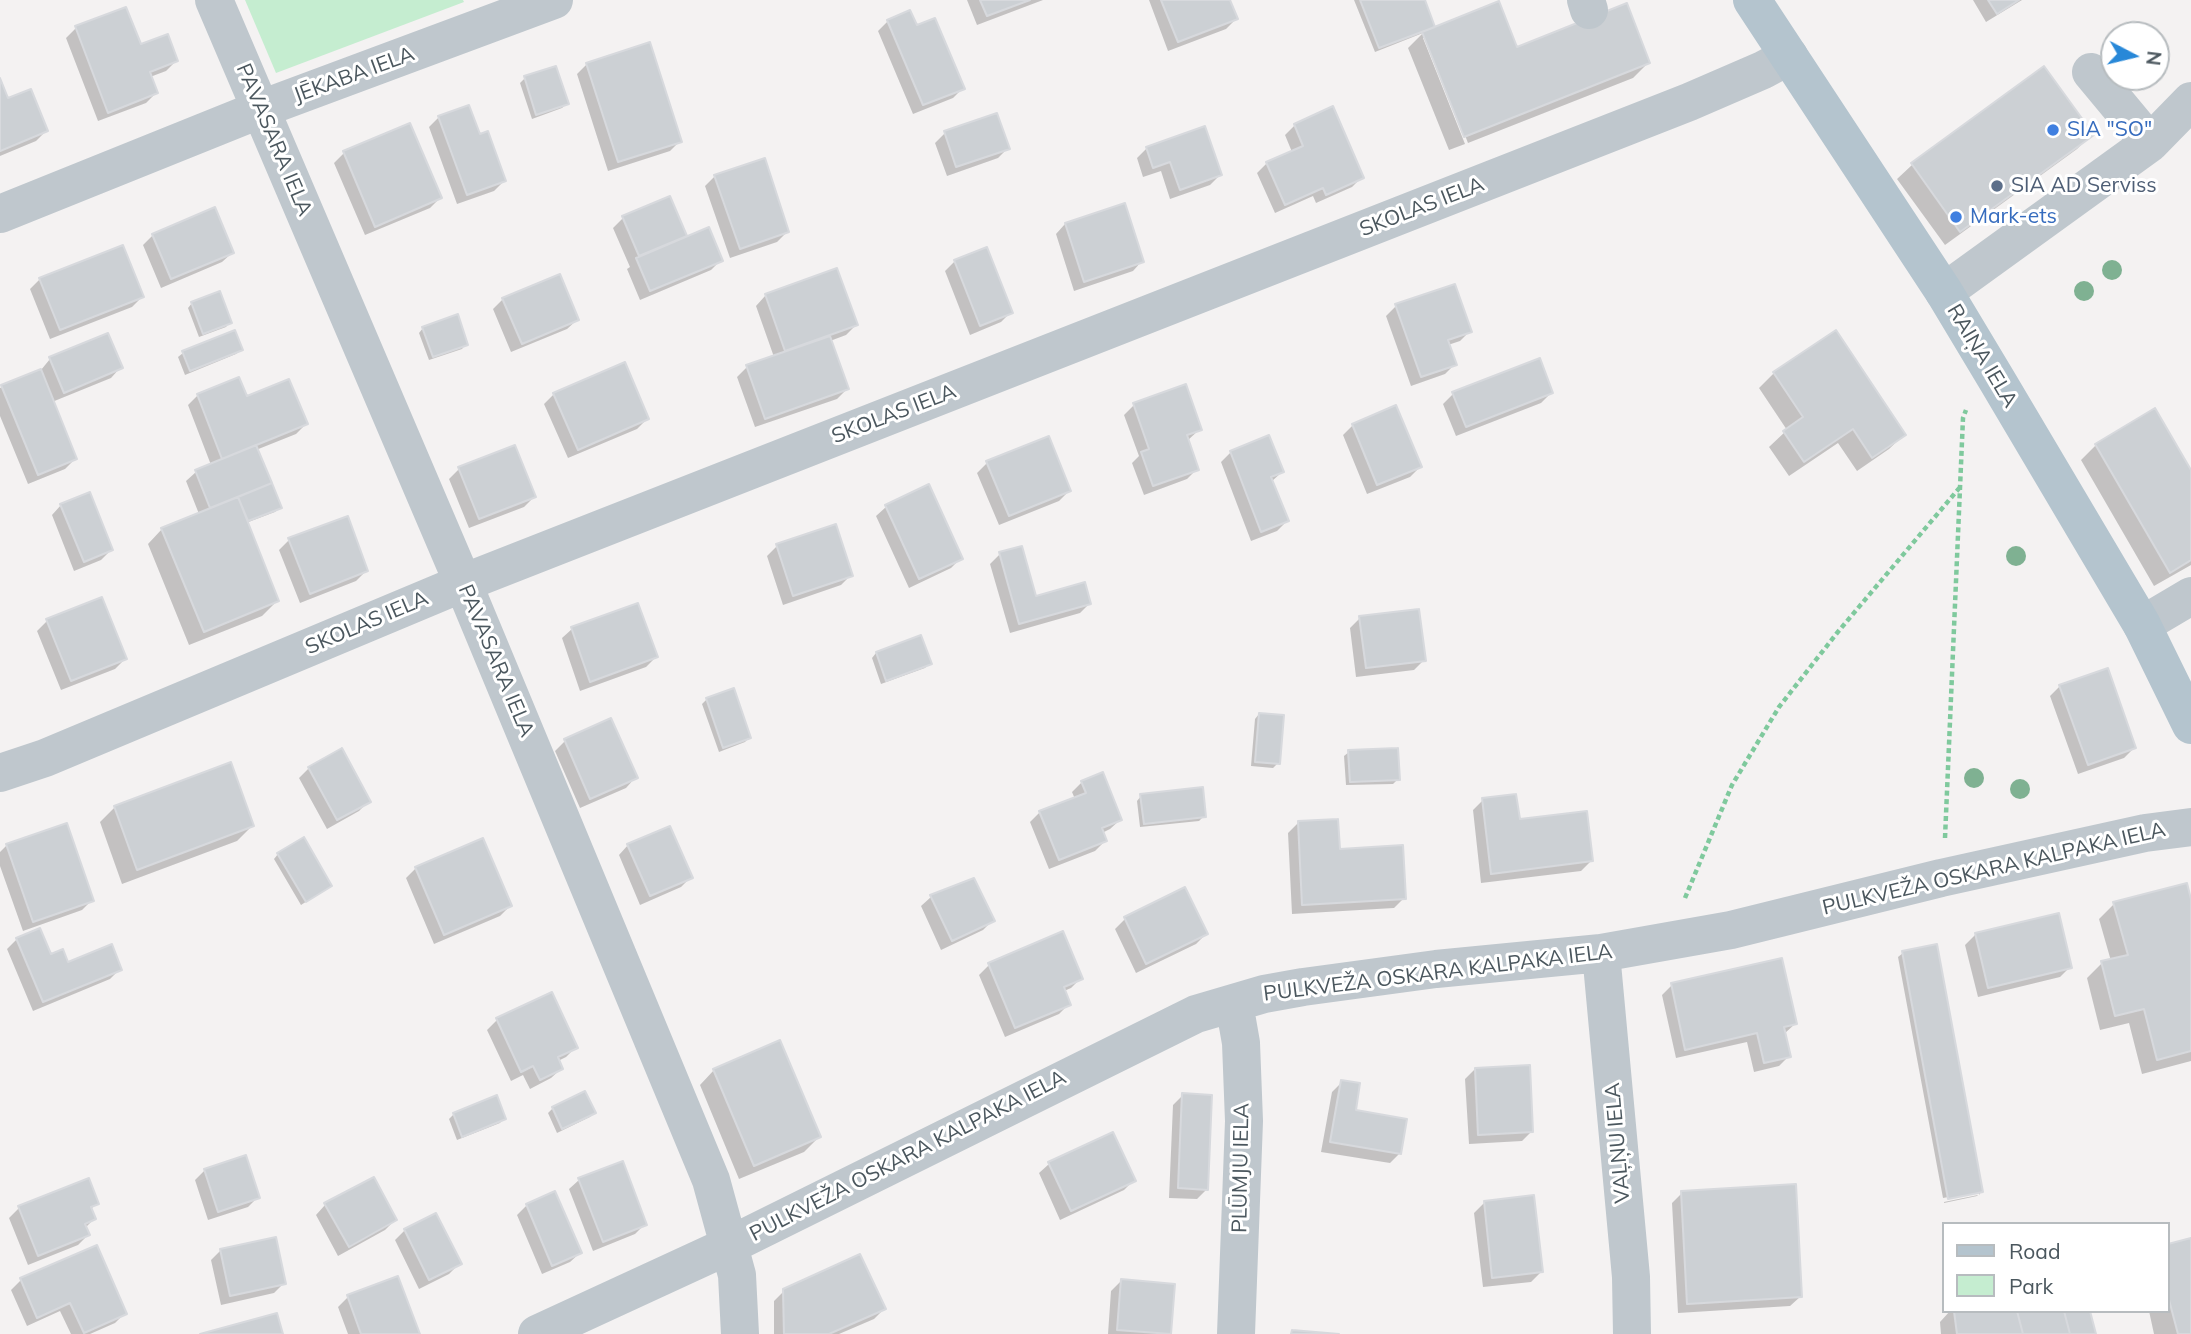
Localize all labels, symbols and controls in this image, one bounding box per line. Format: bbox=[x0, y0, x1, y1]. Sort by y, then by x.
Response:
north arrow bbox=[2100, 21, 2170, 91]
street label: JĒKABA IELA bbox=[290, 41, 418, 109]
text: N bbox=[2141, 50, 2167, 67]
street label: PAVASARA IELA bbox=[231, 60, 317, 220]
place label: SIA "SO" bbox=[2067, 117, 2152, 143]
marker: SIA "SO" bbox=[2045, 122, 2061, 138]
street label: SKOLAS IELA bbox=[1356, 172, 1488, 242]
place label: SIA AD Serviss bbox=[2011, 173, 2157, 199]
marker: SIA AD Serviss bbox=[1989, 178, 2005, 194]
place label: Mark-ets bbox=[1970, 204, 2057, 230]
marker: Mark-ets bbox=[1948, 209, 1964, 225]
street label: RAIŅA IELA bbox=[1941, 300, 2023, 412]
street label: SKOLAS IELA bbox=[828, 379, 960, 449]
street label: PAVASARA IELA bbox=[453, 581, 539, 741]
street label: SKOLAS IELA bbox=[302, 586, 432, 660]
street label: PULKVEŽA OSKARA KALPAKA IELA bbox=[1820, 817, 2168, 921]
street label: PULKVEŽA OSKARA KALPAKA IELA bbox=[1262, 939, 1614, 1007]
street label: PULKVEŽA OSKARA KALPAKA IELA bbox=[746, 1065, 1070, 1247]
street label: VAĻŅU IELA bbox=[1600, 1082, 1636, 1204]
street label: PLŪMJU IELA bbox=[1227, 1103, 1255, 1233]
legend bbox=[1942, 1222, 2170, 1313]
text: Road bbox=[2009, 1238, 2060, 1264]
text: Park bbox=[2009, 1273, 2053, 1299]

